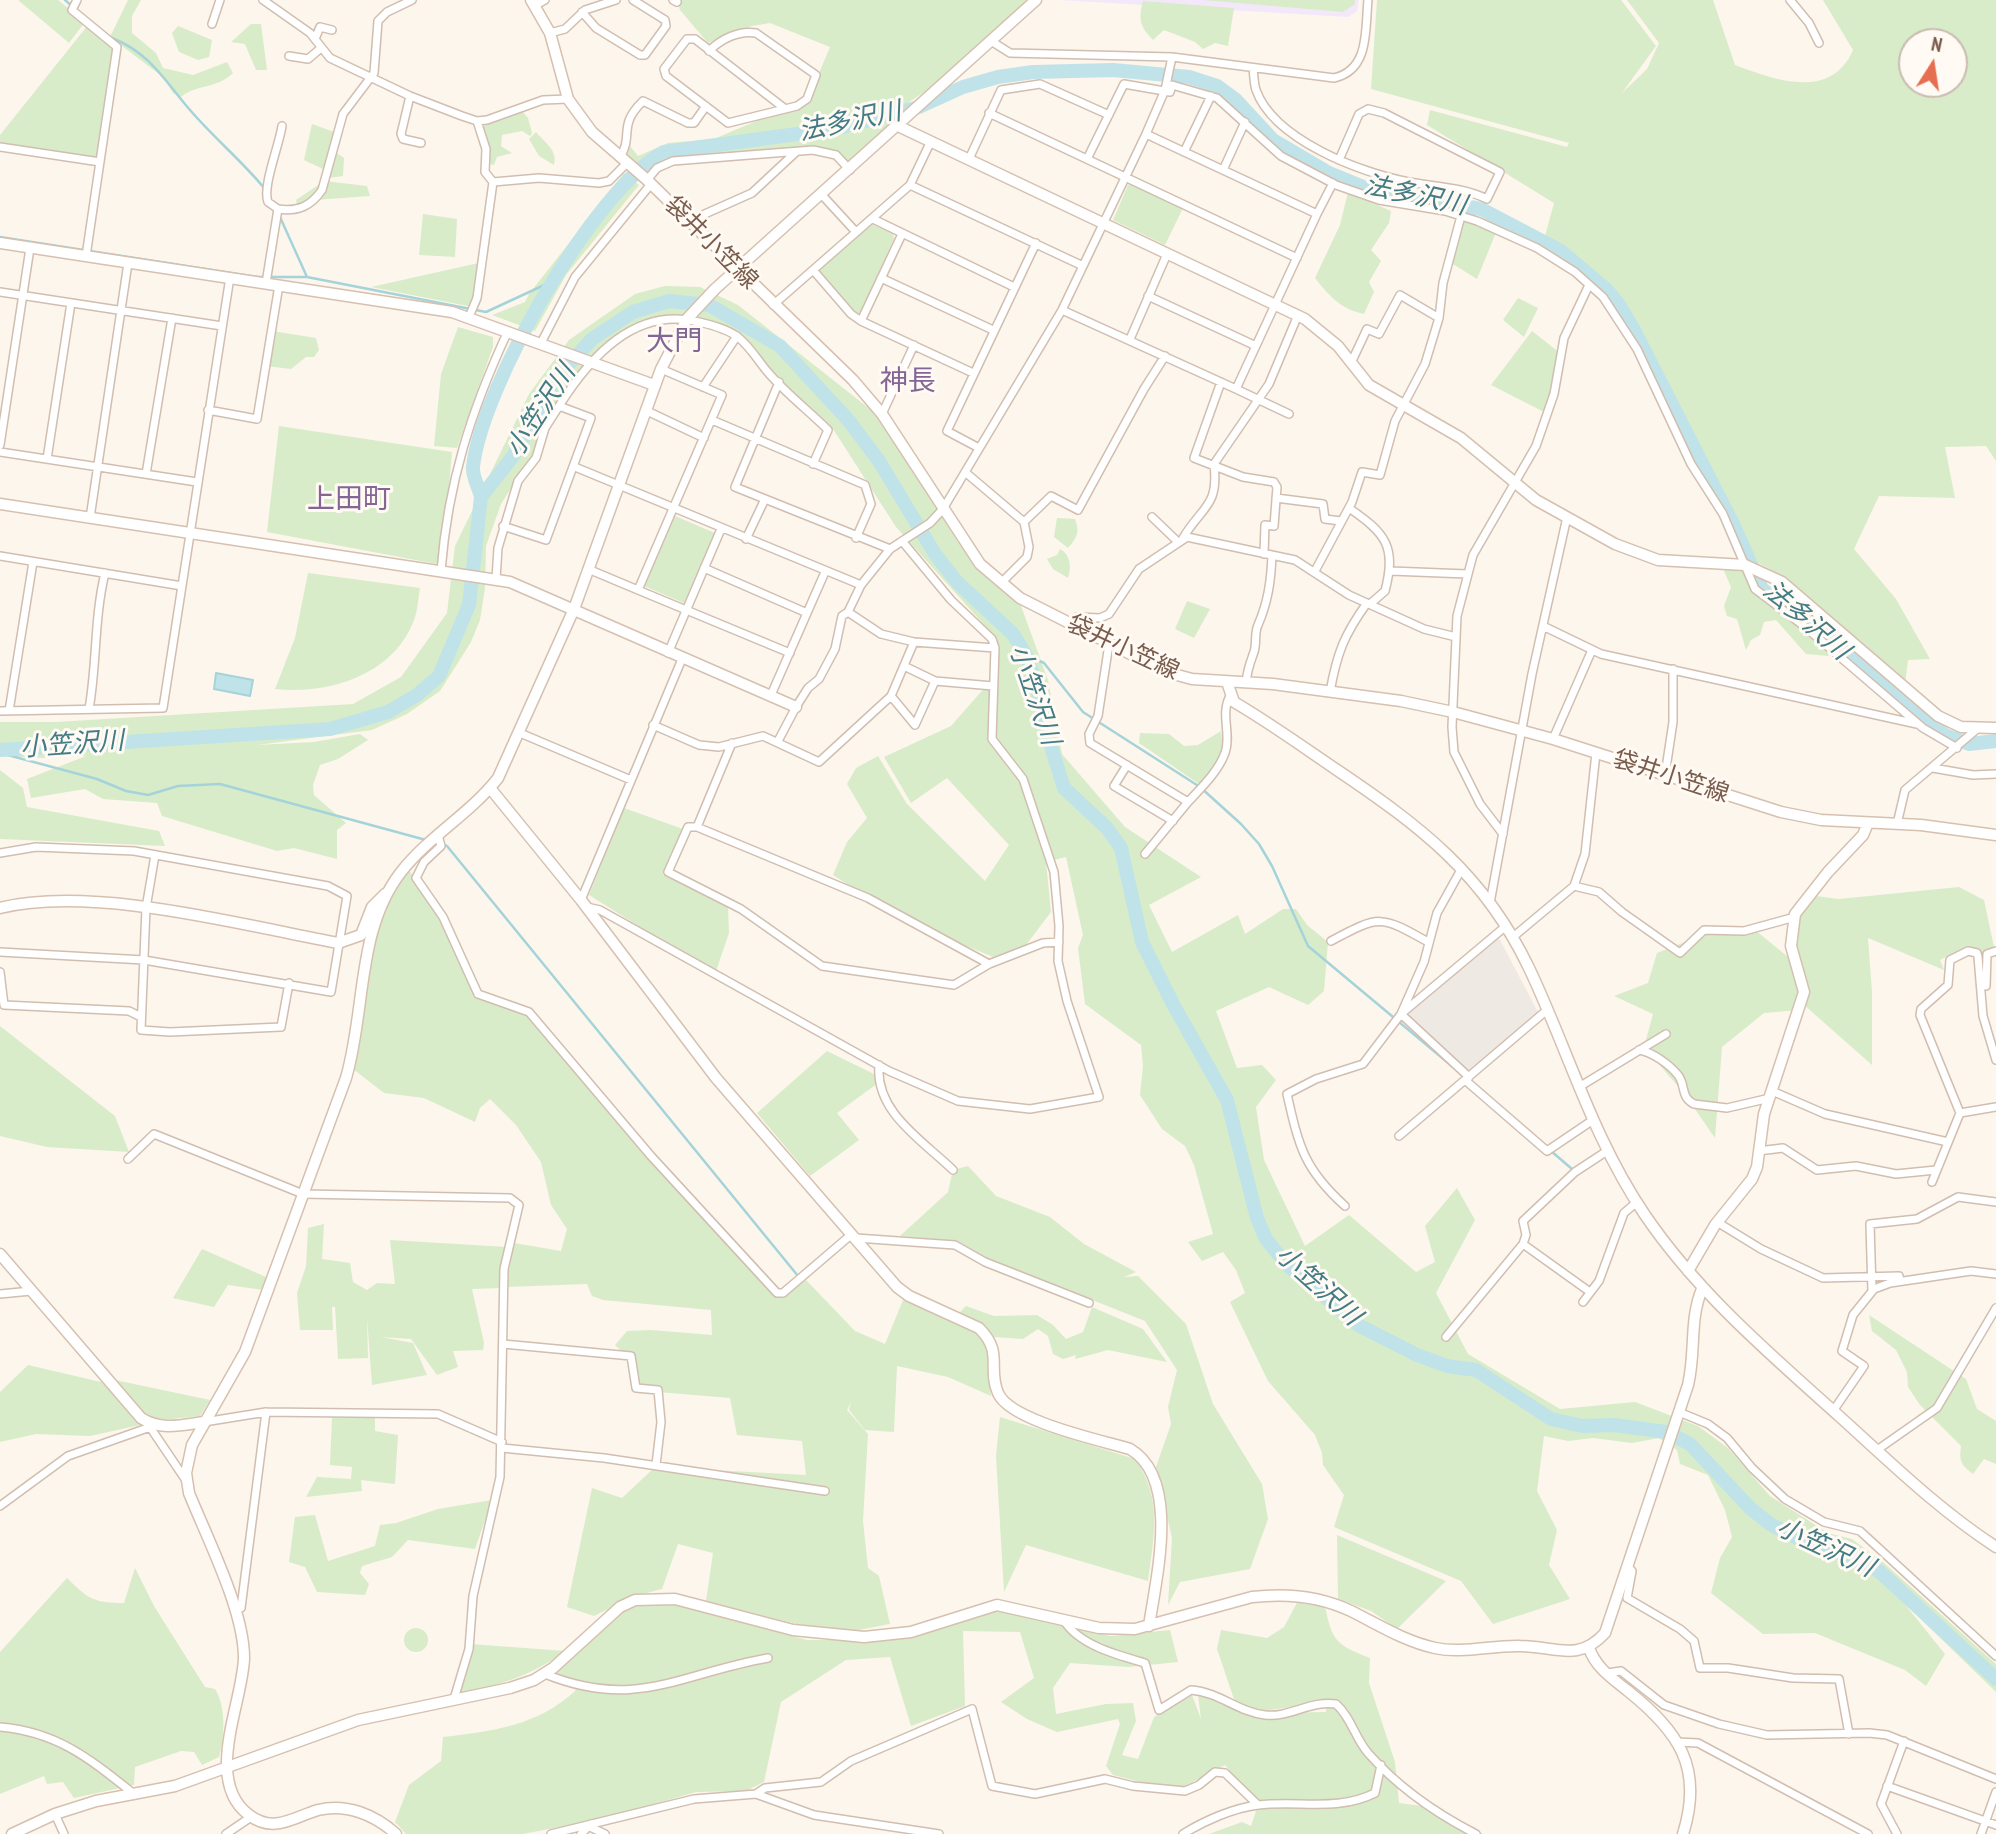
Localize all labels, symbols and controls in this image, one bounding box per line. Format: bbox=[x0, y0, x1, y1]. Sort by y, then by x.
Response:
north arrow bbox=[1898, 28, 1968, 98]
text: N bbox=[1929, 32, 1944, 57]
water label: 法多沢川 bbox=[796, 96, 904, 148]
water label: 法多沢川 bbox=[1361, 170, 1469, 222]
street label: 袋井小笠線 bbox=[658, 190, 764, 296]
district label: 大門 bbox=[646, 325, 702, 359]
water label: 小笠沢川 bbox=[500, 359, 582, 463]
district label: 神長 bbox=[880, 365, 936, 399]
district label: 上田町 bbox=[307, 483, 391, 517]
water label: 法多沢川 bbox=[1757, 575, 1855, 667]
street label: 袋井小笠線 bbox=[1063, 610, 1183, 686]
water label: 小笠沢川 bbox=[1002, 641, 1066, 749]
water label: 小笠沢川 bbox=[19, 726, 125, 764]
street label: 袋井小笠線 bbox=[1609, 745, 1733, 809]
water label: 小笠沢川 bbox=[1269, 1240, 1367, 1332]
water label: 小笠沢川 bbox=[1771, 1512, 1879, 1584]

